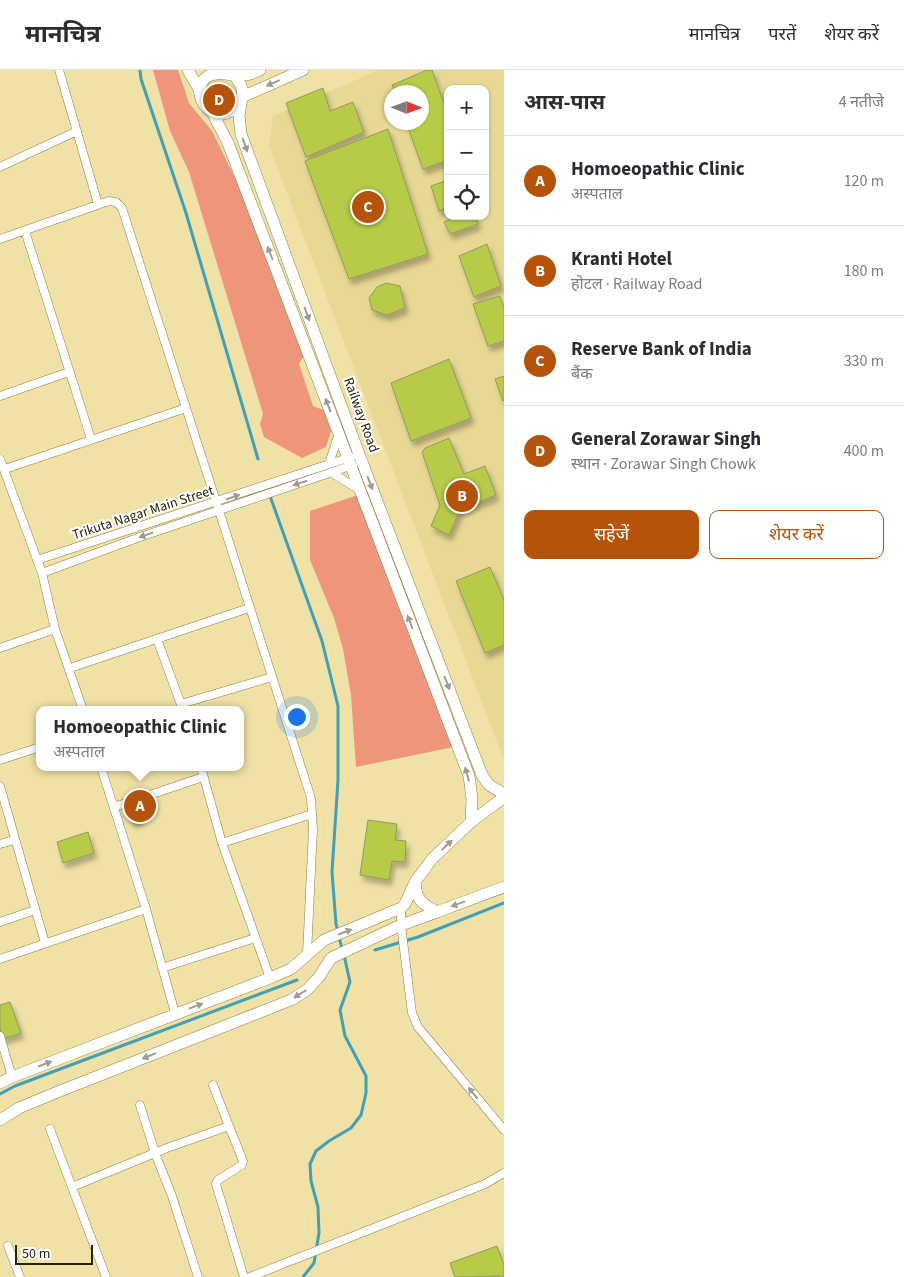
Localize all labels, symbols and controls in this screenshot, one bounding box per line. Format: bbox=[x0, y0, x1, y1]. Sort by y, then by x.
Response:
text: मानचित्र bbox=[25, 17, 101, 52]
text: मानचित्र bbox=[689, 22, 740, 47]
text: परतें bbox=[768, 22, 796, 47]
text: शेयर करें bbox=[824, 22, 879, 47]
one-way arrow bbox=[265, 79, 280, 87]
pin: D bbox=[203, 81, 235, 119]
north arrow bbox=[384, 85, 429, 130]
map controls bbox=[444, 85, 489, 220]
button: + bbox=[444, 85, 489, 130]
text: आस-पास bbox=[524, 87, 605, 117]
text: 4 नतीजे bbox=[839, 91, 884, 113]
button: − bbox=[444, 130, 489, 175]
one-way arrow bbox=[241, 138, 249, 153]
text: Homoeopathic Clinic bbox=[571, 156, 745, 183]
text: A bbox=[535, 170, 545, 192]
text: 120 m bbox=[844, 170, 884, 192]
button: locate bbox=[444, 175, 489, 220]
text: अस्पताल bbox=[571, 183, 623, 205]
pin: C bbox=[352, 188, 384, 226]
one-way arrow bbox=[266, 245, 274, 260]
text: Kranti Hotel bbox=[571, 246, 672, 273]
text: B bbox=[535, 260, 545, 282]
text: 180 m bbox=[844, 260, 884, 282]
text: होटल · Railway Road bbox=[571, 273, 702, 295]
one-way arrow bbox=[303, 307, 311, 322]
text: Reserve Bank of India bbox=[571, 336, 752, 363]
text: C bbox=[535, 350, 545, 372]
text: 330 m bbox=[844, 350, 884, 372]
text: बैंक bbox=[571, 363, 592, 385]
street label: Railway Road bbox=[338, 375, 384, 455]
one-way arrow bbox=[324, 397, 332, 412]
text: General Zorawar Singh bbox=[571, 426, 761, 453]
text: D bbox=[535, 440, 545, 462]
text: 400 m bbox=[844, 440, 884, 462]
text: स्थान · Zorawar Singh Chowk bbox=[571, 453, 756, 475]
one-way arrow bbox=[367, 475, 374, 490]
pin: B bbox=[446, 477, 478, 515]
one-way arrow bbox=[292, 480, 307, 488]
street label: Trikuta Nagar Main Street bbox=[70, 481, 217, 545]
one-way arrow bbox=[226, 493, 241, 501]
button: सहेजें bbox=[524, 510, 699, 559]
button: शेयर करें bbox=[709, 510, 884, 559]
one-way arrow bbox=[138, 532, 153, 540]
one-way arrow bbox=[406, 614, 414, 629]
one-way arrow bbox=[443, 676, 451, 691]
your location bbox=[284, 704, 310, 730]
popup bbox=[36, 706, 244, 771]
text: Homoeopathic Clinic bbox=[53, 714, 227, 741]
text: अस्पताल bbox=[53, 741, 105, 763]
one-way arrow bbox=[463, 767, 471, 782]
pin: A bbox=[124, 787, 156, 825]
one-way arrow bbox=[441, 839, 453, 851]
one-way arrow bbox=[451, 901, 466, 909]
one-way arrow bbox=[338, 928, 353, 936]
one-way arrow bbox=[293, 990, 306, 999]
one-way arrow bbox=[189, 1002, 204, 1009]
one-way arrow bbox=[142, 1052, 156, 1060]
one-way arrow bbox=[38, 1060, 53, 1068]
one-way arrow bbox=[467, 1087, 478, 1100]
scale bar bbox=[15, 1242, 92, 1265]
text: 50 m bbox=[22, 1244, 50, 1264]

